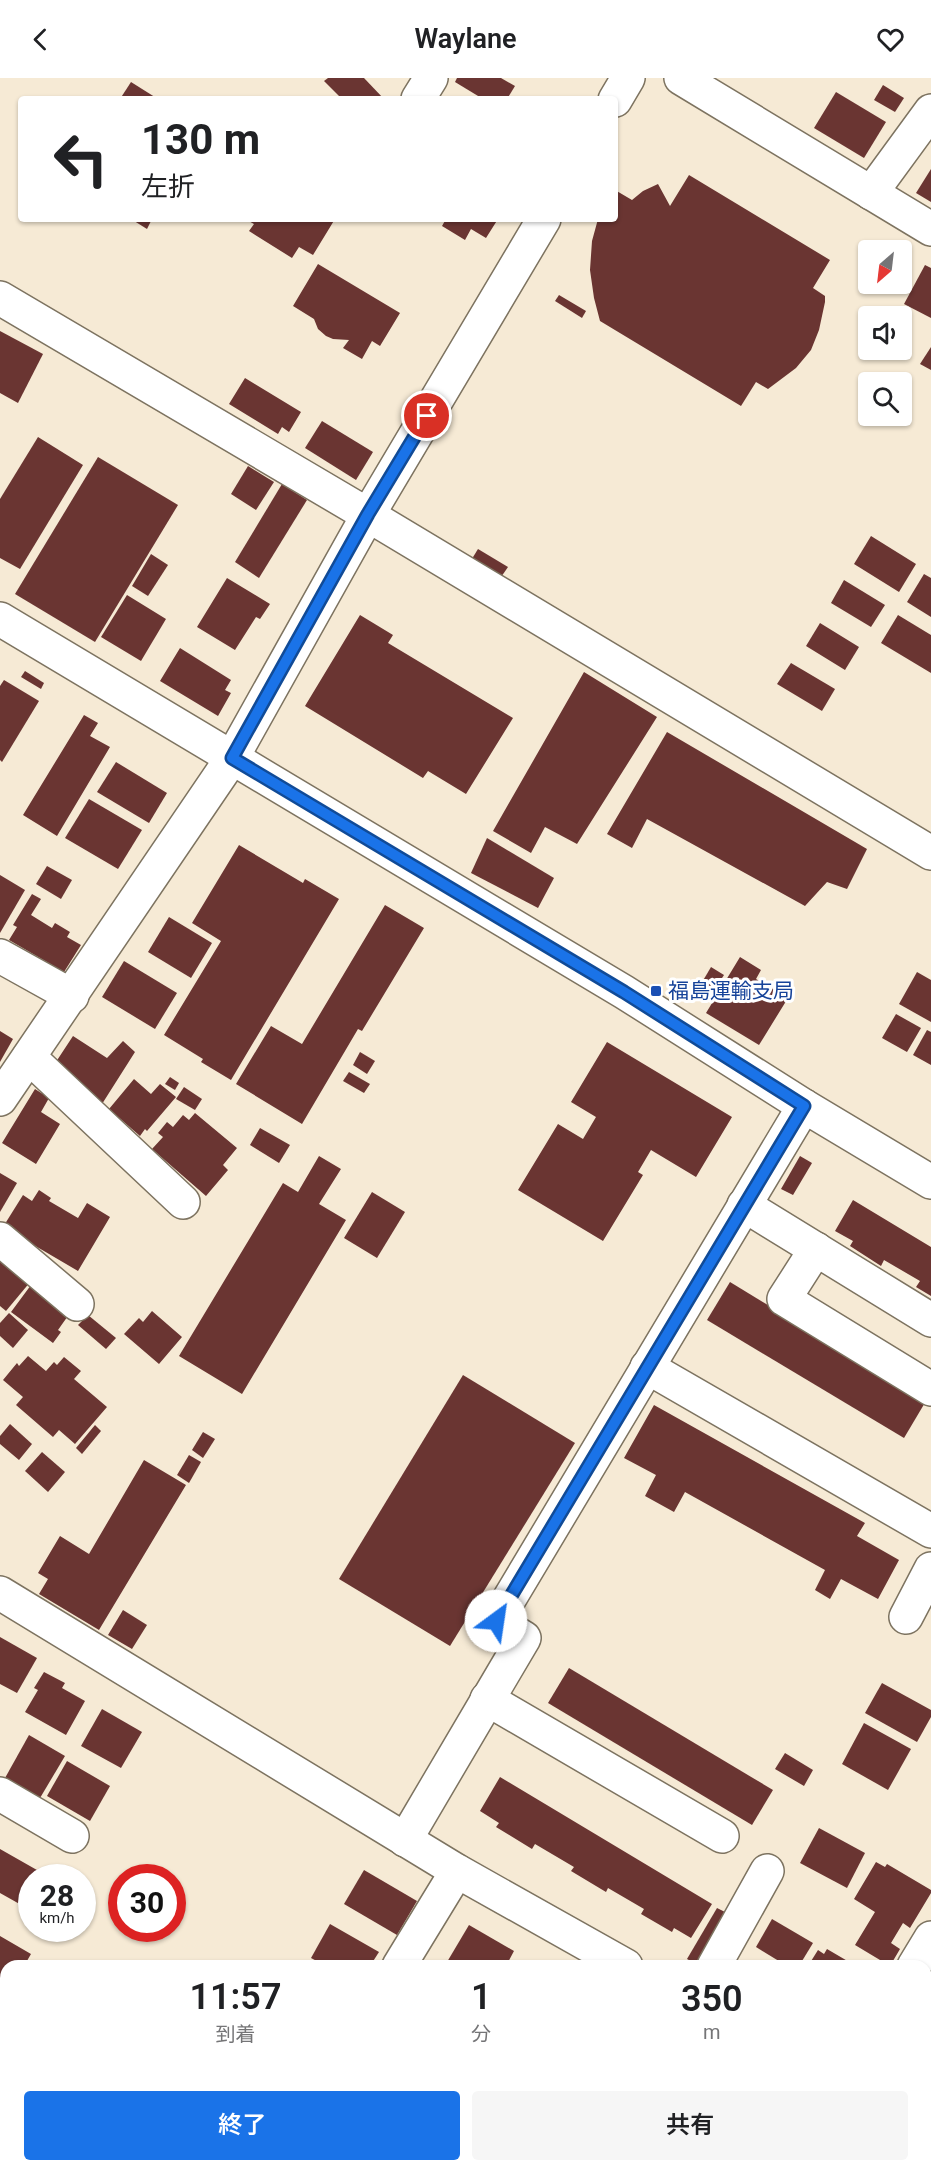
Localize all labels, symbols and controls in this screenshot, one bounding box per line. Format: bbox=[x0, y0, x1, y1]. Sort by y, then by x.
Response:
icon: back bbox=[24, 23, 57, 56]
text: Waylane bbox=[414, 23, 517, 55]
icon: heart bbox=[874, 23, 907, 56]
text: 130 m bbox=[141, 115, 260, 164]
icon: left bbox=[42, 120, 120, 198]
text: 左折 bbox=[141, 171, 195, 203]
north arrow bbox=[858, 240, 912, 294]
map controls bbox=[858, 240, 912, 426]
button: sound bbox=[858, 306, 912, 360]
button: search bbox=[858, 372, 912, 426]
pin bbox=[401, 390, 452, 441]
icon: arrive bbox=[410, 399, 443, 432]
place label: 福島運輸支局 bbox=[668, 979, 794, 1003]
marker: 福島運輸支局 bbox=[649, 984, 663, 998]
position arrow bbox=[464, 1589, 528, 1653]
speed limit sign: 30 bbox=[108, 1864, 186, 1942]
text: 28 bbox=[40, 1878, 74, 1913]
text: km/h bbox=[39, 1909, 75, 1927]
text: 11:57 bbox=[189, 1976, 281, 2018]
text: 1 bbox=[471, 1976, 491, 2018]
text: 350 bbox=[681, 1978, 743, 2020]
text: m bbox=[703, 2020, 721, 2044]
text: 到着 bbox=[215, 2022, 255, 2046]
text: 分 bbox=[471, 2022, 491, 2046]
button: 終了 bbox=[24, 2091, 460, 2160]
button: 共有 bbox=[472, 2091, 908, 2160]

